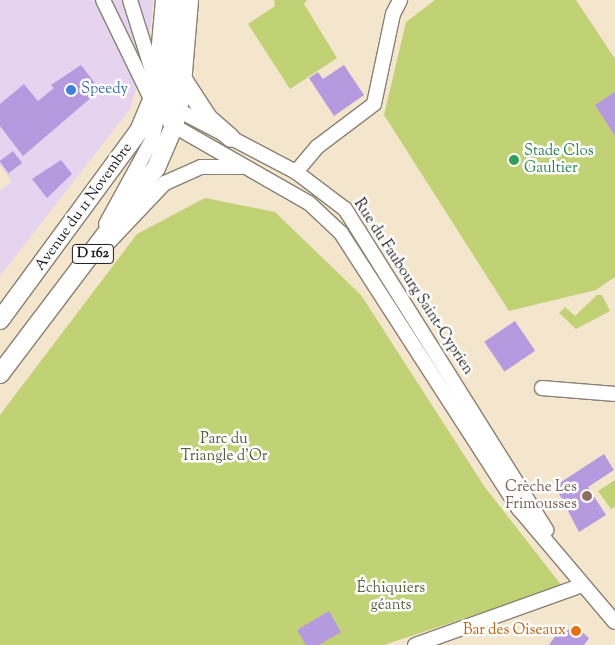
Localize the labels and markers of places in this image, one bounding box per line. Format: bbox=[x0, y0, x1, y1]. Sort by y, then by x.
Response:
place label: Speedy bbox=[81, 81, 128, 99]
marker: Speedy bbox=[65, 84, 77, 96]
place label: Stade Clos Gaultier bbox=[524, 142, 594, 177]
marker: Stade Clos Gaultier bbox=[508, 154, 520, 166]
place label: Crèche Les Frimousses bbox=[505, 478, 577, 513]
marker: Crèche Les Frimousses bbox=[581, 490, 593, 502]
place label: Bar des Oiseaux bbox=[463, 622, 566, 640]
marker: Bar des Oiseaux bbox=[570, 625, 582, 637]

